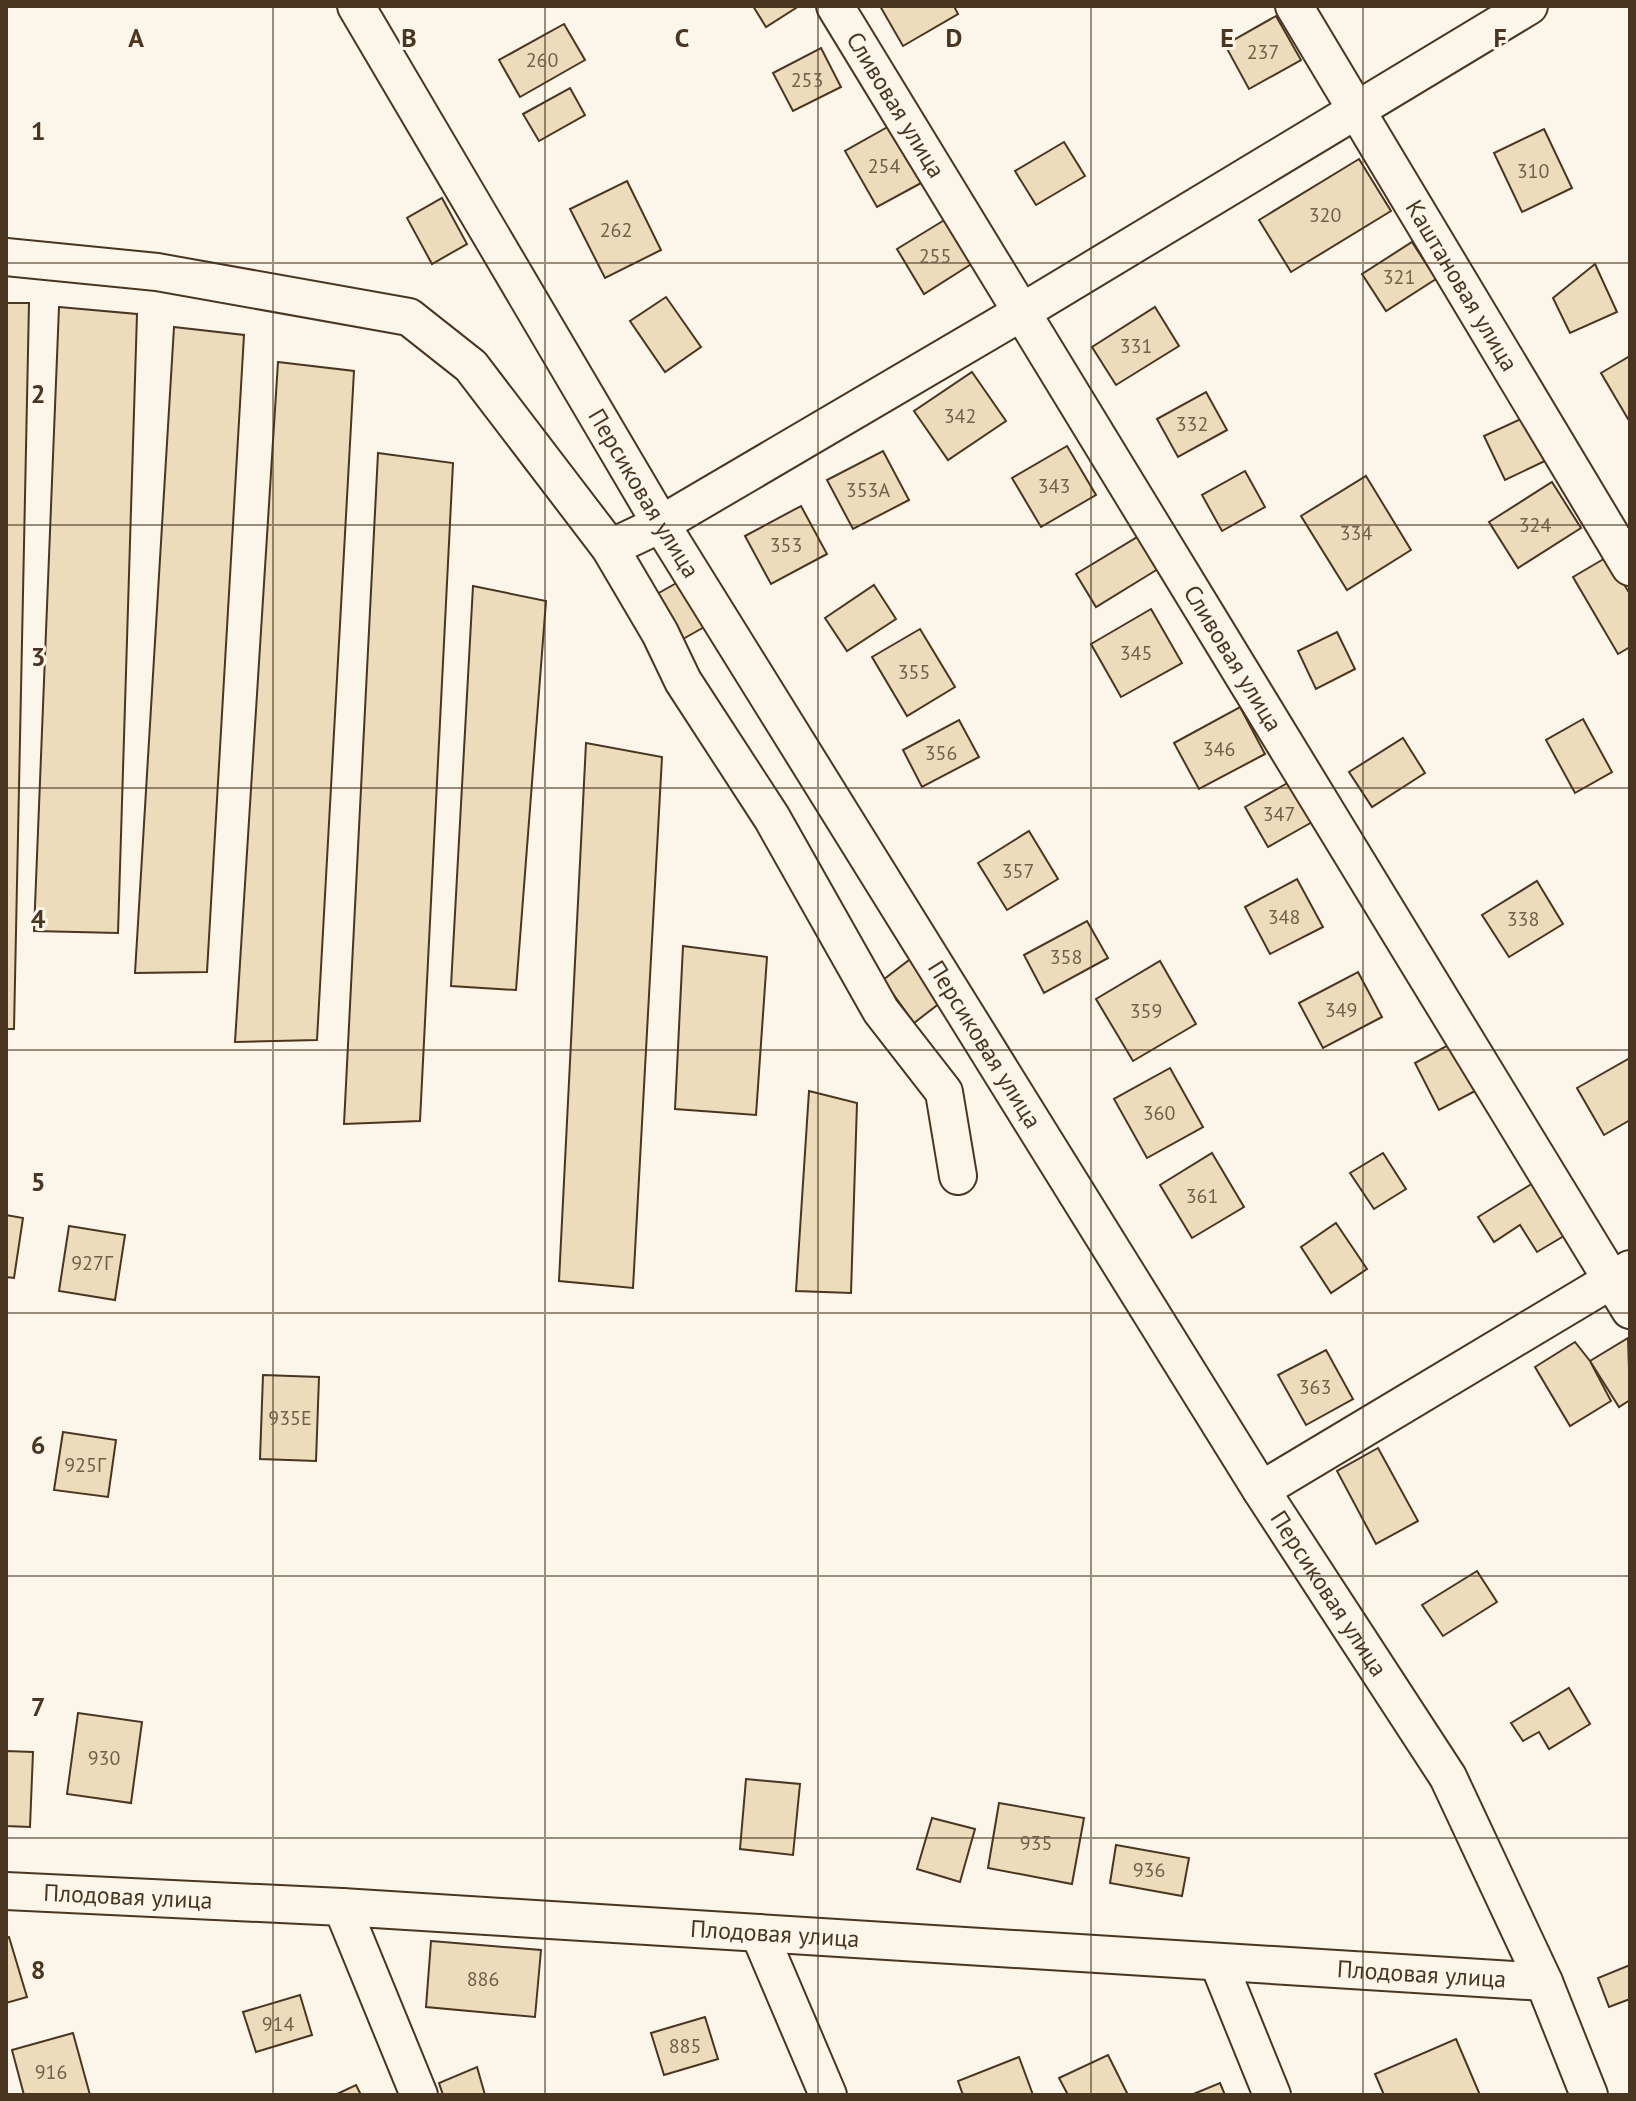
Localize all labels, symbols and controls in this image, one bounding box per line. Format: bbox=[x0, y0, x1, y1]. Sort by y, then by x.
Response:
text: A bbox=[128, 21, 144, 54]
text: B bbox=[401, 21, 417, 54]
text: C bbox=[675, 21, 689, 54]
text: D bbox=[946, 21, 962, 54]
text: E bbox=[1220, 21, 1234, 54]
text: F bbox=[1493, 21, 1507, 54]
street label: Сливовая улица bbox=[839, 26, 952, 184]
house number: 237 bbox=[1247, 39, 1279, 65]
house number: 260 bbox=[526, 47, 558, 73]
house number: 253 bbox=[791, 67, 823, 93]
text: 1 bbox=[31, 114, 45, 147]
house number: 254 bbox=[868, 153, 900, 179]
house number: 310 bbox=[1517, 158, 1549, 184]
street label: Каштановая улица bbox=[1399, 194, 1525, 377]
house number: 320 bbox=[1309, 202, 1341, 228]
house number: 262 bbox=[600, 217, 632, 243]
house number: 255 bbox=[919, 243, 951, 269]
house number: 321 bbox=[1383, 264, 1415, 290]
house number: 331 bbox=[1120, 333, 1152, 359]
text: 2 bbox=[31, 377, 45, 410]
street label: Персиковая улица bbox=[582, 403, 707, 584]
house number: 342 bbox=[944, 403, 976, 429]
house number: 332 bbox=[1176, 411, 1208, 437]
house number: 343 bbox=[1038, 473, 1070, 499]
house number: 353А bbox=[846, 477, 890, 503]
house number: 324 bbox=[1519, 512, 1551, 538]
house number: 334 bbox=[1340, 520, 1372, 546]
house number: 353 bbox=[770, 532, 802, 558]
street label: Сливовая улица bbox=[1177, 579, 1290, 737]
text: 3 bbox=[31, 640, 45, 673]
house number: 345 bbox=[1120, 640, 1152, 666]
house number: 355 bbox=[898, 659, 930, 685]
house number: 346 bbox=[1203, 736, 1235, 762]
house number: 356 bbox=[925, 740, 957, 766]
house number: 347 bbox=[1263, 801, 1295, 827]
house number: 357 bbox=[1002, 858, 1034, 884]
text: 4 bbox=[31, 902, 46, 935]
house number: 348 bbox=[1268, 904, 1300, 930]
house number: 338 bbox=[1507, 906, 1539, 932]
house number: 358 bbox=[1050, 944, 1082, 970]
street label: Персиковая улица bbox=[921, 955, 1049, 1134]
house number: 349 bbox=[1325, 997, 1357, 1023]
house number: 359 bbox=[1130, 998, 1162, 1024]
house number: 360 bbox=[1143, 1100, 1175, 1126]
text: 5 bbox=[31, 1165, 45, 1198]
house number: 361 bbox=[1186, 1183, 1218, 1209]
house number: 927Г bbox=[71, 1250, 114, 1276]
house number: 363 bbox=[1299, 1374, 1331, 1400]
house number: 935Е bbox=[268, 1405, 312, 1431]
text: 6 bbox=[31, 1428, 45, 1461]
house number: 925Г bbox=[64, 1452, 107, 1478]
street label: Персиковая улица bbox=[1264, 1505, 1394, 1682]
text: 7 bbox=[31, 1690, 45, 1723]
house number: 930 bbox=[88, 1745, 120, 1771]
house number: 935 bbox=[1020, 1830, 1052, 1856]
house number: 936 bbox=[1133, 1857, 1165, 1883]
street label: Плодовая улица bbox=[43, 1877, 213, 1916]
street label: Плодовая улица bbox=[689, 1913, 860, 1954]
text: 8 bbox=[31, 1953, 45, 1986]
street label: Плодовая улица bbox=[1336, 1953, 1507, 1995]
house number: 886 bbox=[467, 1966, 499, 1992]
house number: 914 bbox=[262, 2011, 294, 2037]
house number: 885 bbox=[669, 2033, 701, 2059]
house number: 916 bbox=[35, 2059, 67, 2085]

